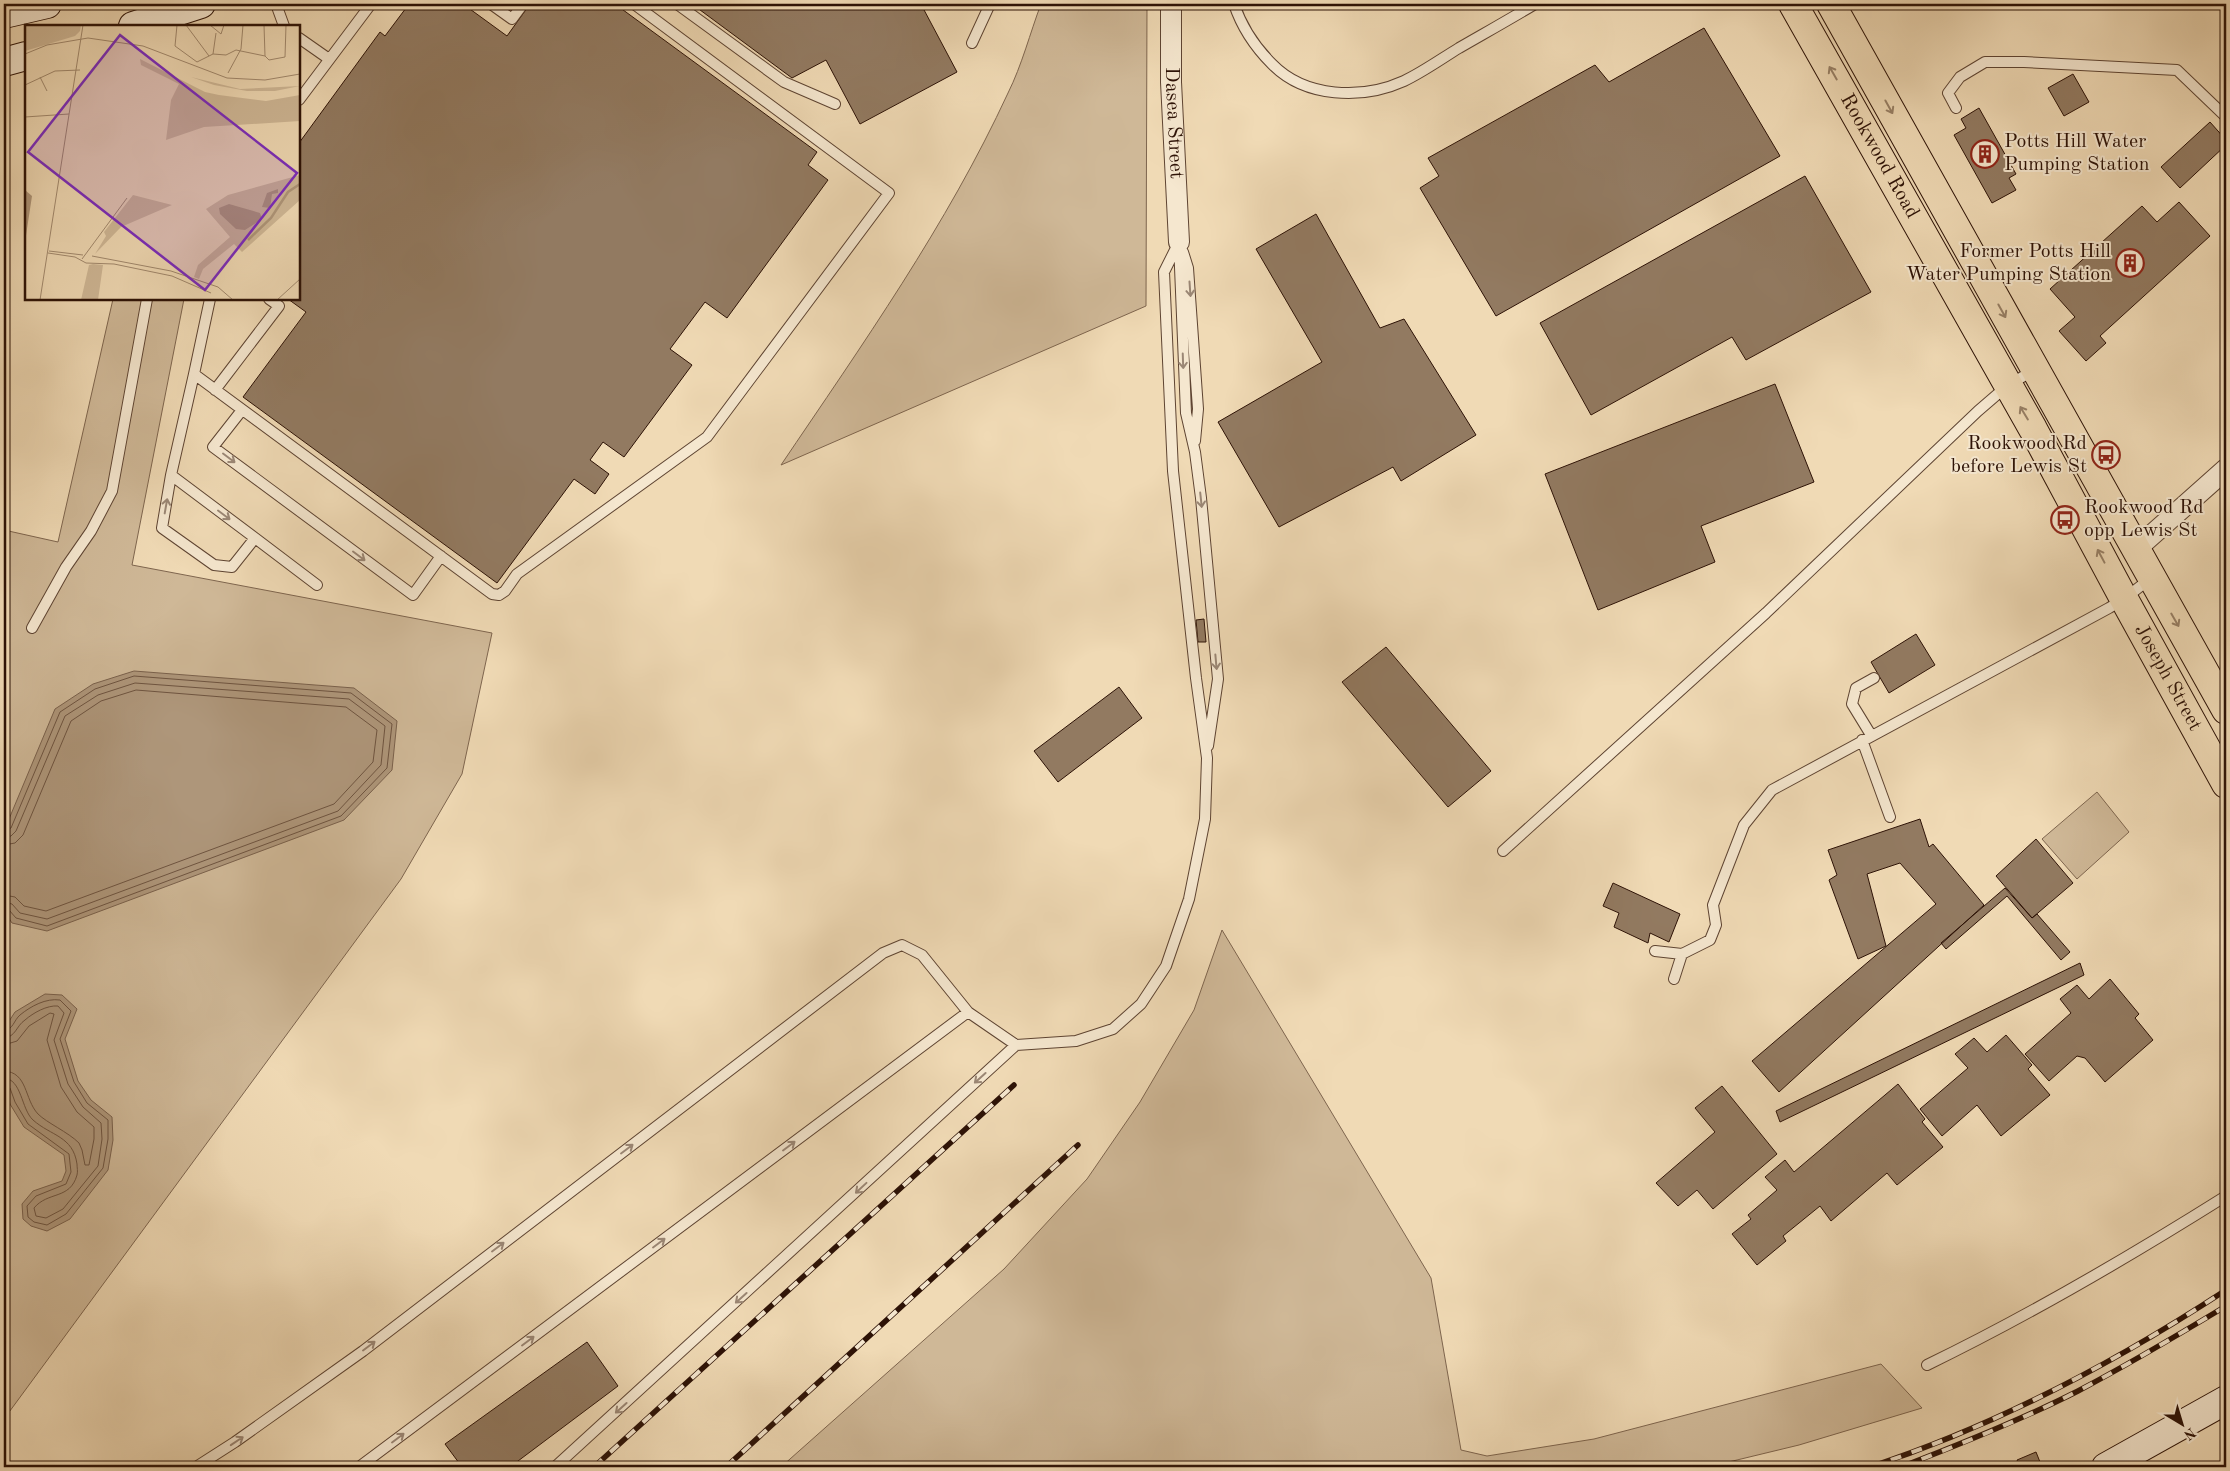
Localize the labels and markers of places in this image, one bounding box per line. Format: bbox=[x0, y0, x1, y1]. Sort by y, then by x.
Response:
place label: Potts Hill Water Pumping Station bbox=[2004, 132, 2150, 175]
building icon: Potts Hill Water Pumping Station bbox=[1970, 139, 2000, 169]
place label: Former Potts Hill Water Pumping Station bbox=[1906, 242, 2111, 285]
building icon: Former Potts Hill Water Pumping Station bbox=[2115, 248, 2145, 278]
place label: Rookwood Rd before Lewis St bbox=[1951, 434, 2087, 477]
bus stop icon: Rookwood Rd before Lewis St bbox=[2091, 440, 2121, 470]
place label: Rookwood Rd opp Lewis St bbox=[2084, 498, 2204, 541]
bus stop icon: Rookwood Rd opp Lewis St bbox=[2050, 505, 2080, 535]

